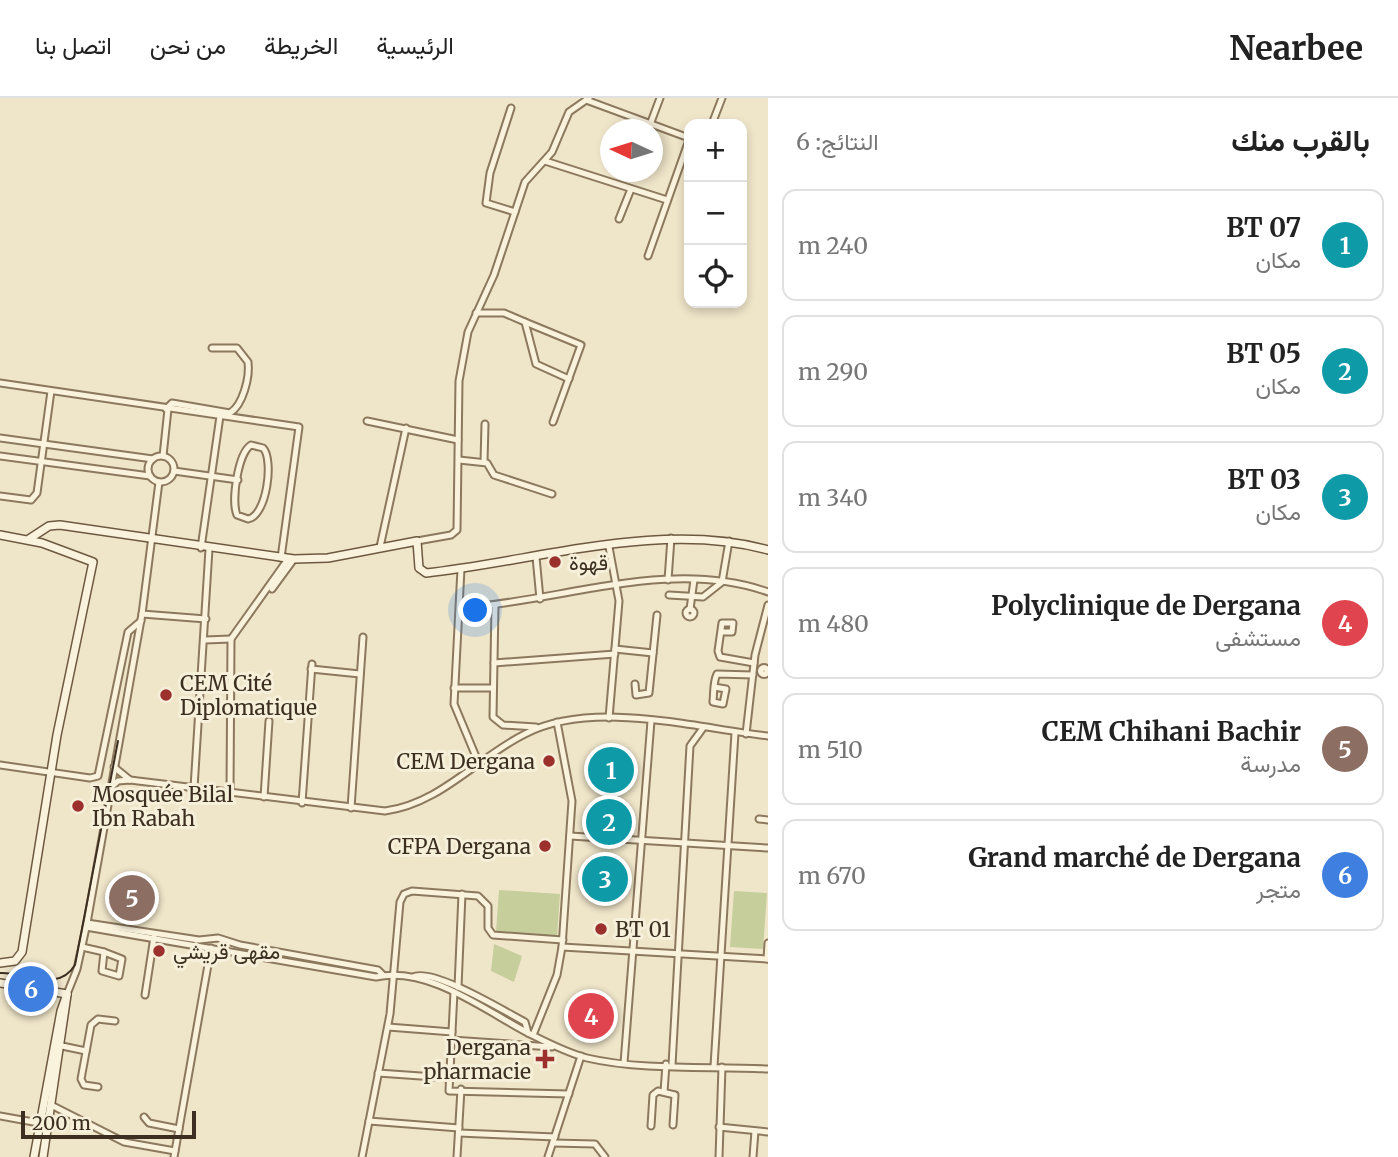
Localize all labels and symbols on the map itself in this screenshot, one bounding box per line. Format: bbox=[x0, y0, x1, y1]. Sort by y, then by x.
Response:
north arrow bbox=[600, 119, 663, 182]
place label: قهوة bbox=[569, 549, 608, 576]
marker: قهوة bbox=[547, 554, 563, 570]
your location bbox=[458, 593, 492, 627]
place label: CEM Cité Diplomatique bbox=[180, 670, 317, 721]
marker: CEM Cité Diplomatique bbox=[158, 687, 174, 703]
pin: 1 bbox=[588, 744, 634, 796]
place label: CEM Dergana bbox=[397, 748, 535, 775]
marker: CEM Dergana bbox=[541, 753, 557, 769]
place label: Mosquée Bilal Ibn Rabah bbox=[92, 781, 234, 832]
pin: 2 bbox=[586, 796, 632, 848]
marker: Mosquée Bilal Ibn Rabah bbox=[70, 798, 86, 814]
place label: CFPA Dergana bbox=[388, 833, 531, 860]
marker: CFPA Dergana bbox=[537, 838, 553, 854]
pin: 3 bbox=[582, 853, 628, 905]
pin: 5 bbox=[109, 872, 155, 924]
place label: BT 01 bbox=[615, 916, 671, 943]
marker: BT 01 bbox=[593, 921, 609, 937]
place label: مقهى قريشي bbox=[173, 938, 280, 969]
marker: مقهى قريشي bbox=[151, 943, 167, 959]
pin: 6 bbox=[8, 963, 54, 1015]
pin: 4 bbox=[568, 990, 614, 1042]
place label: Dergana pharmacie bbox=[423, 1034, 531, 1085]
marker: Dergana pharmacie bbox=[537, 1051, 553, 1067]
scale bar bbox=[21, 1108, 196, 1140]

